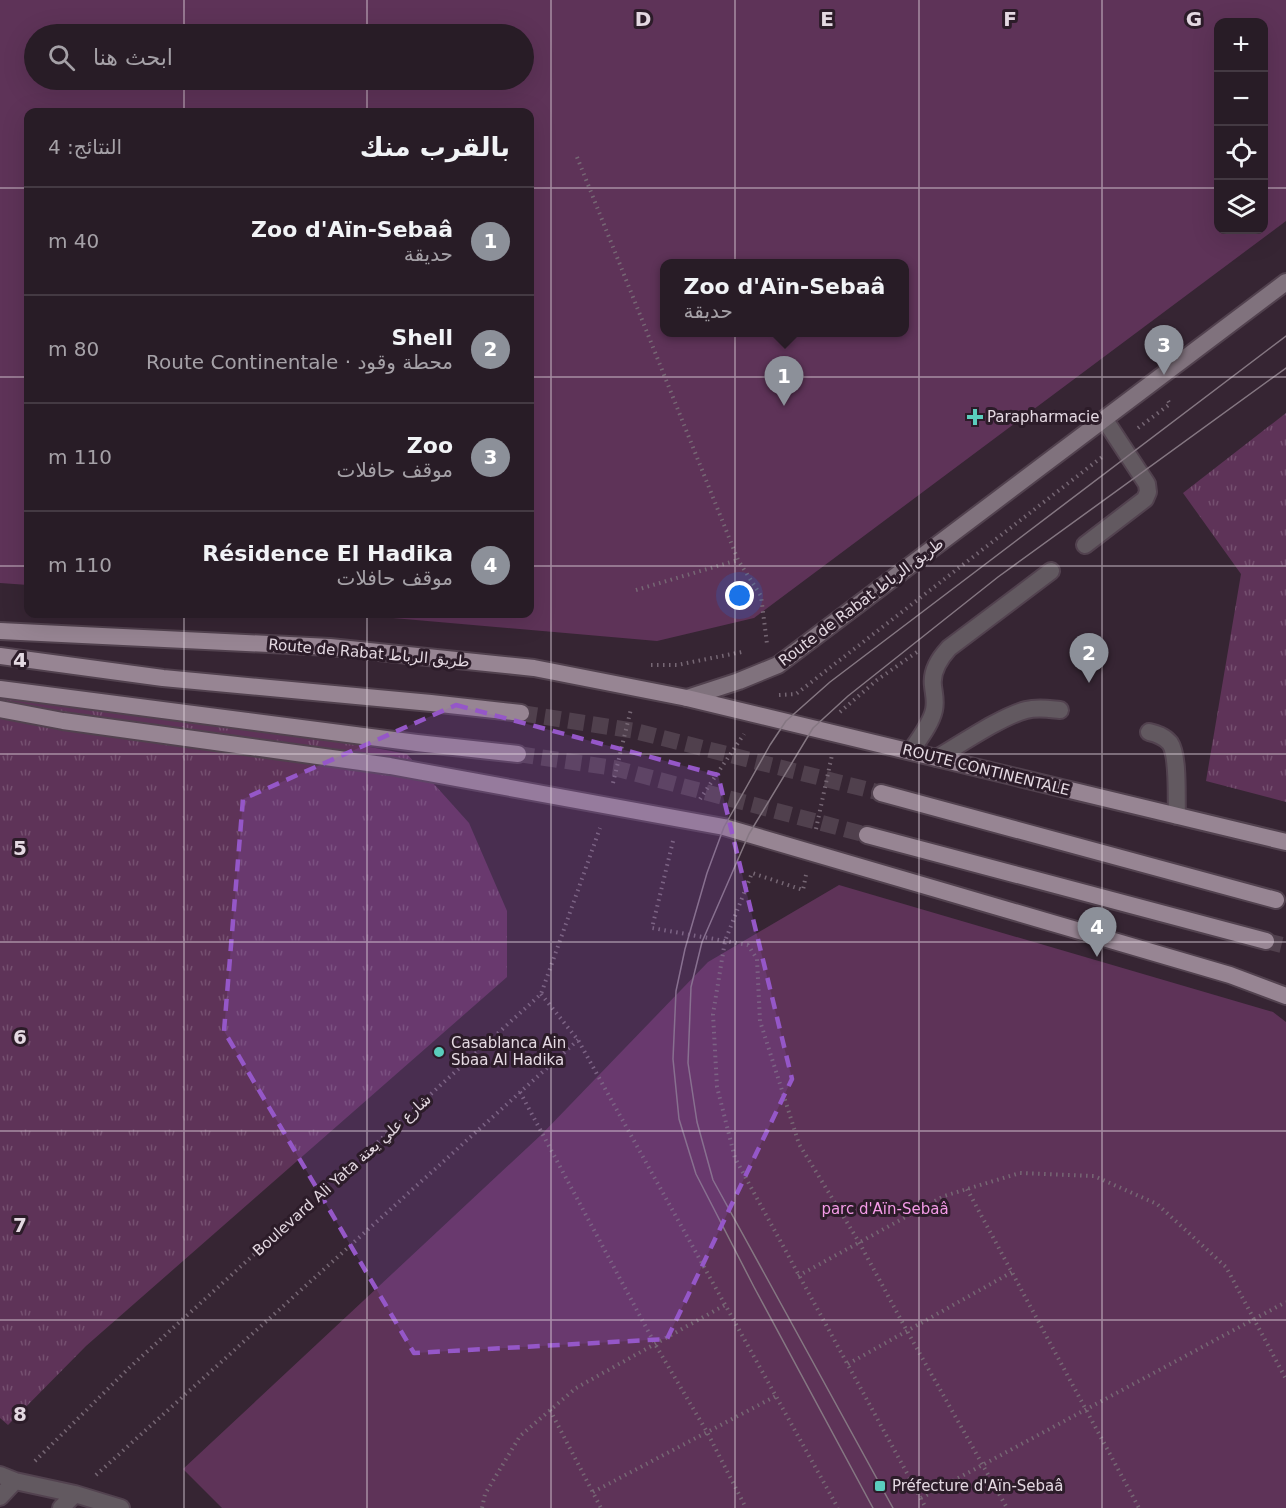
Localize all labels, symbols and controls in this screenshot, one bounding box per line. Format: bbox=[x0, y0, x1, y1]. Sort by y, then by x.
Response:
text: D bbox=[635, 7, 651, 31]
text: E bbox=[820, 7, 834, 31]
text: F bbox=[1003, 7, 1017, 31]
text: G bbox=[1186, 7, 1202, 31]
map controls bbox=[1214, 18, 1268, 234]
button: + bbox=[1214, 18, 1268, 72]
search box bbox=[24, 24, 534, 90]
icon: search bbox=[45, 41, 78, 74]
text: ابحث هنا bbox=[93, 45, 173, 70]
button: − bbox=[1214, 72, 1268, 126]
button: locate bbox=[1214, 126, 1268, 180]
text: بالقرب منك bbox=[360, 132, 510, 162]
text: النتائج: 4 bbox=[48, 135, 122, 159]
button: layers bbox=[1214, 180, 1268, 234]
text: Zoo d'Aïn-Sebaâ bbox=[251, 217, 453, 242]
text: 40 m bbox=[48, 229, 99, 253]
text: 1 bbox=[484, 229, 497, 253]
text: حديقة bbox=[404, 242, 453, 266]
popup bbox=[660, 259, 909, 337]
text: Zoo d'Aïn-Sebaâ bbox=[684, 274, 885, 299]
text: حديقة bbox=[684, 299, 733, 323]
text: Shell bbox=[391, 325, 453, 350]
pin: 3 bbox=[1144, 326, 1184, 375]
text: 80 m bbox=[48, 337, 99, 361]
text: 2 bbox=[484, 337, 497, 361]
text: محطة وقود · Route Continentale bbox=[146, 350, 453, 374]
pin: 1 bbox=[764, 356, 804, 406]
place label: Parapharmacie bbox=[987, 408, 1100, 426]
marker: Parapharmacie bbox=[968, 410, 982, 424]
text: Zoo bbox=[407, 433, 453, 458]
text: 110 m bbox=[48, 445, 112, 469]
text: 3 bbox=[484, 445, 497, 469]
text: موقف حافلات bbox=[337, 458, 453, 482]
street label: Route de Rabat طريق الرباط bbox=[775, 534, 947, 670]
text: Résidence El Hadika bbox=[202, 541, 453, 566]
text: 110 m bbox=[48, 553, 112, 577]
text: 4 bbox=[484, 553, 497, 577]
text: موقف حافلات bbox=[337, 566, 453, 590]
your location bbox=[725, 581, 754, 610]
pin: 2 bbox=[1070, 634, 1108, 683]
street label: Route de Rabat طريق الرباط bbox=[268, 635, 470, 671]
text: 4 bbox=[13, 648, 27, 672]
street label: ROUTE CONTINENTALE bbox=[901, 740, 1071, 800]
text: 5 bbox=[13, 836, 27, 860]
pin: 4 bbox=[1078, 908, 1116, 957]
text: 6 bbox=[13, 1025, 27, 1049]
place label: Casablanca Ain Sbaa Al Hadika bbox=[451, 1034, 566, 1069]
marker: Casablanca Ain Sbaa Al Hadika bbox=[432, 1045, 446, 1059]
street label: Boulevard Ali Yata شارع علي يعتة bbox=[249, 1090, 435, 1261]
park label: parc d'Aïn-Sebaâ bbox=[821, 1200, 949, 1218]
text: 7 bbox=[13, 1213, 27, 1237]
text: 8 bbox=[13, 1402, 27, 1426]
place label: Préfecture d'Aïn-Sebaâ bbox=[892, 1477, 1063, 1495]
marker: Préfecture d'Aïn-Sebaâ bbox=[873, 1479, 887, 1493]

